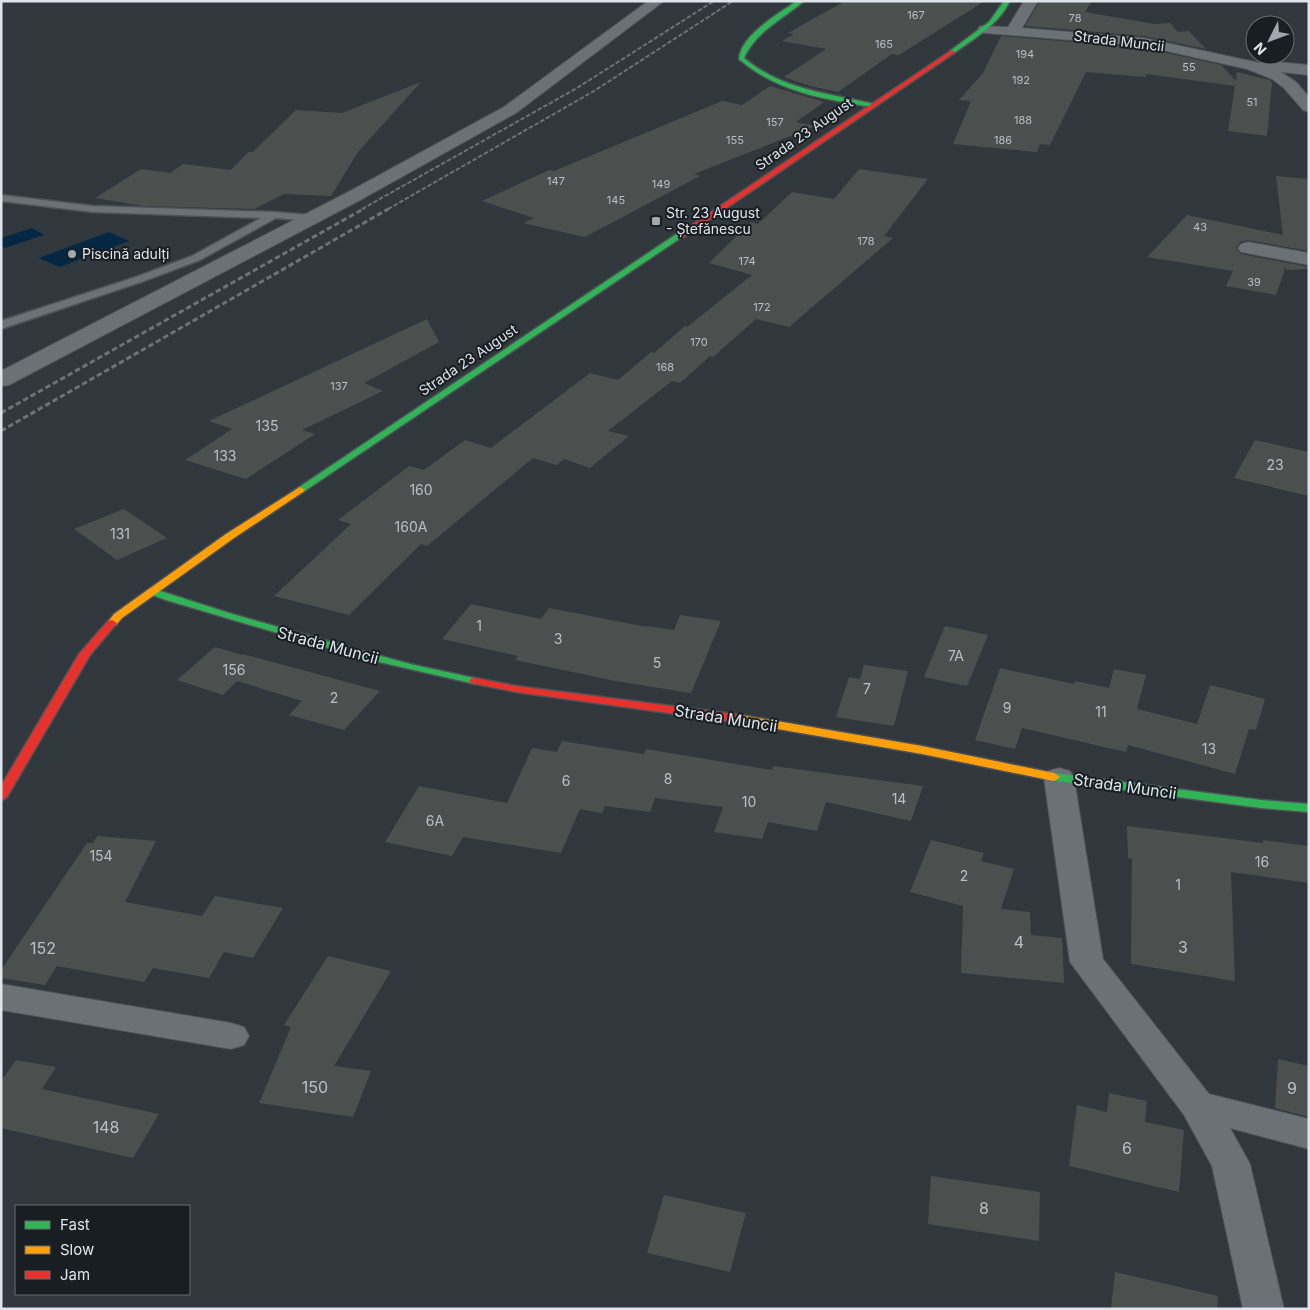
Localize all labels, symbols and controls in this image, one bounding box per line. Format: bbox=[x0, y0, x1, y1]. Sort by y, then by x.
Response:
house number: 167 bbox=[907, 8, 925, 22]
house number: 78 bbox=[1069, 11, 1082, 25]
north arrow bbox=[1245, 15, 1295, 65]
street label: Strada Muncii bbox=[1073, 27, 1165, 54]
house number: 165 bbox=[875, 37, 893, 51]
text: N bbox=[1250, 39, 1270, 59]
house number: 194 bbox=[1016, 47, 1034, 61]
house number: 55 bbox=[1182, 60, 1196, 74]
house number: 192 bbox=[1012, 73, 1030, 87]
street label: Strada 23 August bbox=[752, 93, 856, 174]
house number: 51 bbox=[1246, 95, 1258, 109]
house number: 188 bbox=[1014, 113, 1032, 127]
house number: 157 bbox=[766, 115, 784, 129]
house number: 155 bbox=[726, 133, 744, 147]
house number: 186 bbox=[994, 133, 1012, 147]
house number: 147 bbox=[547, 174, 565, 188]
house number: 149 bbox=[652, 177, 670, 191]
house number: 145 bbox=[607, 193, 625, 207]
place label: Str. 23 August - Ștefănescu bbox=[666, 204, 760, 238]
marker: Str. 23 August - Ștefănescu bbox=[650, 215, 662, 227]
house number: 43 bbox=[1193, 220, 1207, 234]
house number: 178 bbox=[857, 234, 875, 248]
place label: Piscină adulți bbox=[82, 245, 169, 263]
marker: Piscină adulți bbox=[66, 248, 78, 260]
house number: 174 bbox=[738, 254, 756, 268]
house number: 39 bbox=[1247, 275, 1261, 289]
house number: 172 bbox=[753, 300, 771, 314]
street label: Strada 23 August bbox=[415, 320, 520, 399]
house number: 170 bbox=[690, 335, 708, 349]
house number: 168 bbox=[656, 360, 674, 374]
house number: 137 bbox=[330, 379, 348, 393]
house number: 135 bbox=[256, 417, 278, 434]
house number: 133 bbox=[214, 447, 237, 464]
house number: 23 bbox=[1266, 456, 1284, 473]
house number: 160 bbox=[409, 481, 433, 498]
house number: 160A bbox=[395, 518, 428, 535]
house number: 131 bbox=[110, 525, 130, 542]
house number: 1 bbox=[476, 617, 482, 634]
street label: Strada Muncii bbox=[275, 622, 381, 668]
house number: 3 bbox=[554, 630, 562, 647]
house number: 7A bbox=[948, 647, 964, 664]
house number: 5 bbox=[653, 654, 661, 671]
house number: 156 bbox=[223, 661, 245, 678]
house number: 7 bbox=[863, 680, 871, 697]
house number: 2 bbox=[330, 689, 338, 706]
house number: 9 bbox=[1003, 699, 1011, 716]
street label: Strada Muncii bbox=[673, 700, 779, 736]
house number: 11 bbox=[1095, 703, 1107, 720]
house number: 13 bbox=[1202, 740, 1216, 757]
street label: Strada Muncii bbox=[1072, 769, 1178, 803]
house number: 8 bbox=[664, 770, 672, 787]
house number: 6 bbox=[562, 772, 570, 789]
house number: 14 bbox=[892, 790, 906, 807]
house number: 10 bbox=[742, 793, 756, 810]
house number: 6A bbox=[426, 812, 445, 829]
house number: 154 bbox=[89, 847, 113, 864]
house number: 16 bbox=[1255, 853, 1269, 870]
house number: 2 bbox=[960, 867, 968, 884]
house number: 1 bbox=[1175, 876, 1181, 893]
house number: 4 bbox=[1014, 932, 1024, 952]
house number: 3 bbox=[1178, 937, 1188, 957]
house number: 152 bbox=[30, 938, 56, 958]
house number: 150 bbox=[302, 1077, 328, 1097]
house number: 9 bbox=[1287, 1078, 1297, 1098]
house number: 148 bbox=[93, 1117, 119, 1137]
house number: 6 bbox=[1122, 1138, 1132, 1158]
house number: 8 bbox=[979, 1198, 989, 1218]
legend bbox=[15, 1205, 190, 1295]
text: Fast bbox=[60, 1215, 90, 1234]
text: Slow bbox=[60, 1240, 94, 1259]
text: Jam bbox=[60, 1265, 90, 1284]

